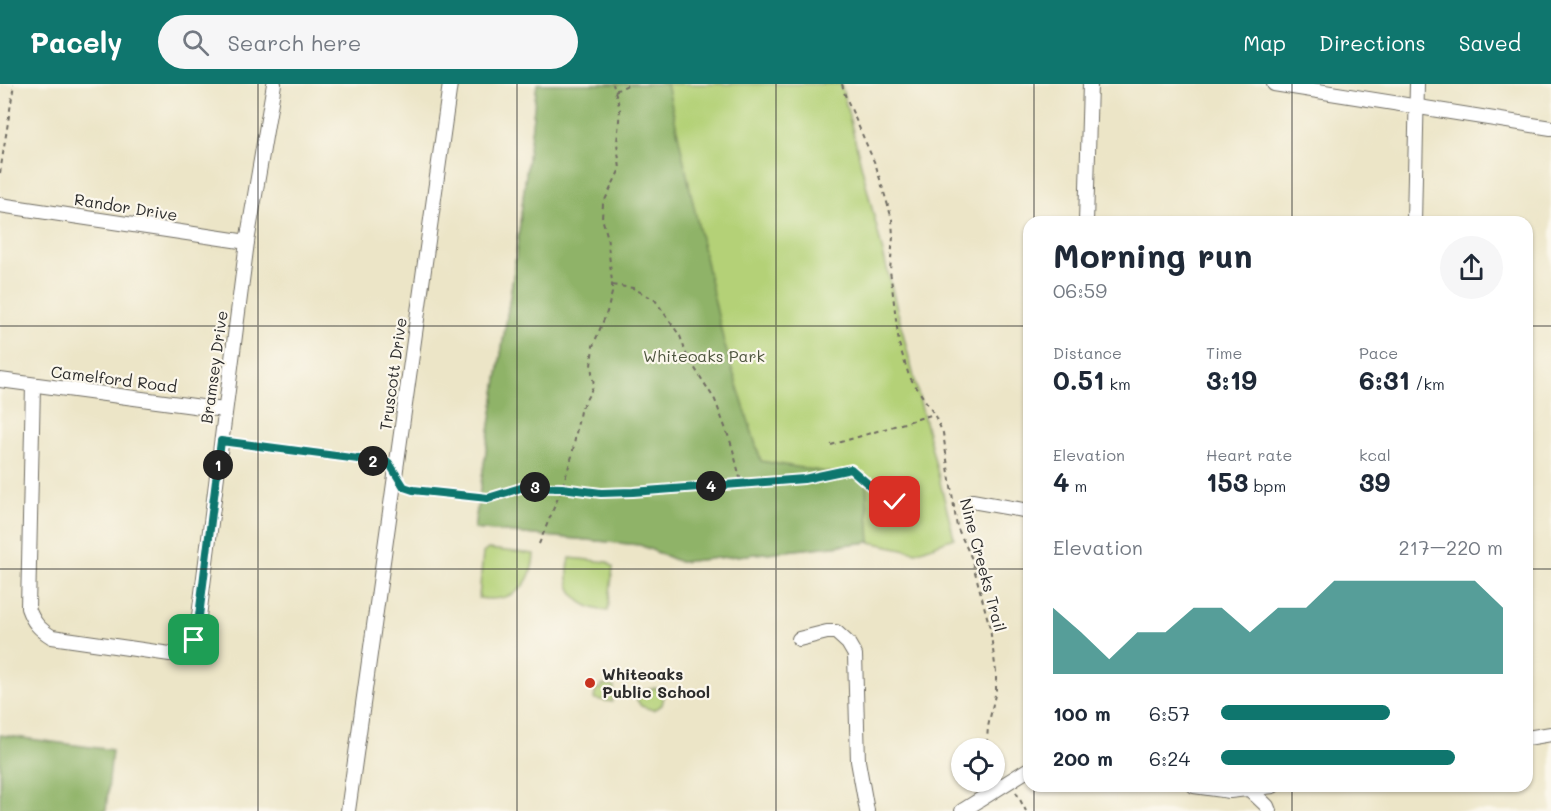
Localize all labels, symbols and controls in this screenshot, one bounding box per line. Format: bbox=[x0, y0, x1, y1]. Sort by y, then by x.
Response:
search box bbox=[158, 15, 578, 69]
text: Pacely bbox=[30, 24, 122, 60]
icon: search bbox=[179, 26, 212, 59]
text: Search here bbox=[227, 28, 361, 57]
text: Map bbox=[1243, 29, 1286, 56]
text: Directions bbox=[1319, 29, 1426, 56]
text: Saved bbox=[1459, 29, 1521, 56]
street label: Randor Drive bbox=[73, 188, 179, 225]
text: Morning run bbox=[1053, 233, 1253, 276]
button: share bbox=[1440, 236, 1503, 299]
text: 06:59 bbox=[1053, 277, 1107, 303]
street label: Bramsey Drive bbox=[195, 309, 232, 425]
street label: Truscott Drive bbox=[374, 316, 411, 432]
text: Distance bbox=[1053, 342, 1122, 363]
text: Time bbox=[1206, 342, 1242, 363]
text: Pace bbox=[1359, 342, 1398, 363]
park label: Whiteoaks Park bbox=[643, 345, 765, 366]
street label: Camelford Road bbox=[50, 360, 178, 397]
text: 0.51 bbox=[1053, 363, 1104, 397]
text: 3:19 bbox=[1206, 363, 1257, 397]
text: 6:31 bbox=[1359, 363, 1410, 397]
text: km bbox=[1104, 373, 1131, 394]
text: /km bbox=[1410, 373, 1445, 394]
text: Elevation bbox=[1053, 444, 1125, 465]
text: Heart rate bbox=[1206, 444, 1292, 465]
text: kcal bbox=[1359, 444, 1391, 465]
pin: 2 bbox=[358, 446, 388, 476]
pin: 1 bbox=[203, 450, 233, 480]
text: 2 bbox=[369, 450, 377, 471]
text: 1 bbox=[214, 454, 222, 475]
text: 4 bbox=[1053, 465, 1069, 499]
text: 153 bbox=[1206, 465, 1248, 499]
text: 39 bbox=[1359, 465, 1390, 499]
pin: 4 bbox=[696, 471, 726, 501]
pin: 3 bbox=[520, 472, 550, 502]
text: 4 bbox=[706, 475, 716, 496]
text: m bbox=[1069, 475, 1087, 496]
text: bpm bbox=[1248, 475, 1286, 496]
text: 3 bbox=[530, 476, 540, 497]
pin bbox=[869, 476, 920, 527]
icon: check bbox=[878, 485, 911, 518]
street label: Nine Creeks Trail bbox=[956, 496, 1011, 634]
text: Elevation bbox=[1053, 534, 1143, 560]
text: 217–220 m bbox=[1398, 534, 1503, 560]
pin bbox=[168, 614, 219, 665]
icon: arrive bbox=[177, 623, 210, 656]
place label: Whiteoaks Public School bbox=[602, 663, 710, 702]
marker: Whiteoaks Public School bbox=[583, 676, 597, 690]
text: 100 m bbox=[1053, 700, 1111, 726]
text: 6:57 bbox=[1149, 700, 1190, 726]
map controls bbox=[951, 738, 1005, 792]
button: locate bbox=[951, 738, 1005, 792]
text: 200 m bbox=[1053, 745, 1113, 771]
text: 6:24 bbox=[1149, 745, 1190, 771]

